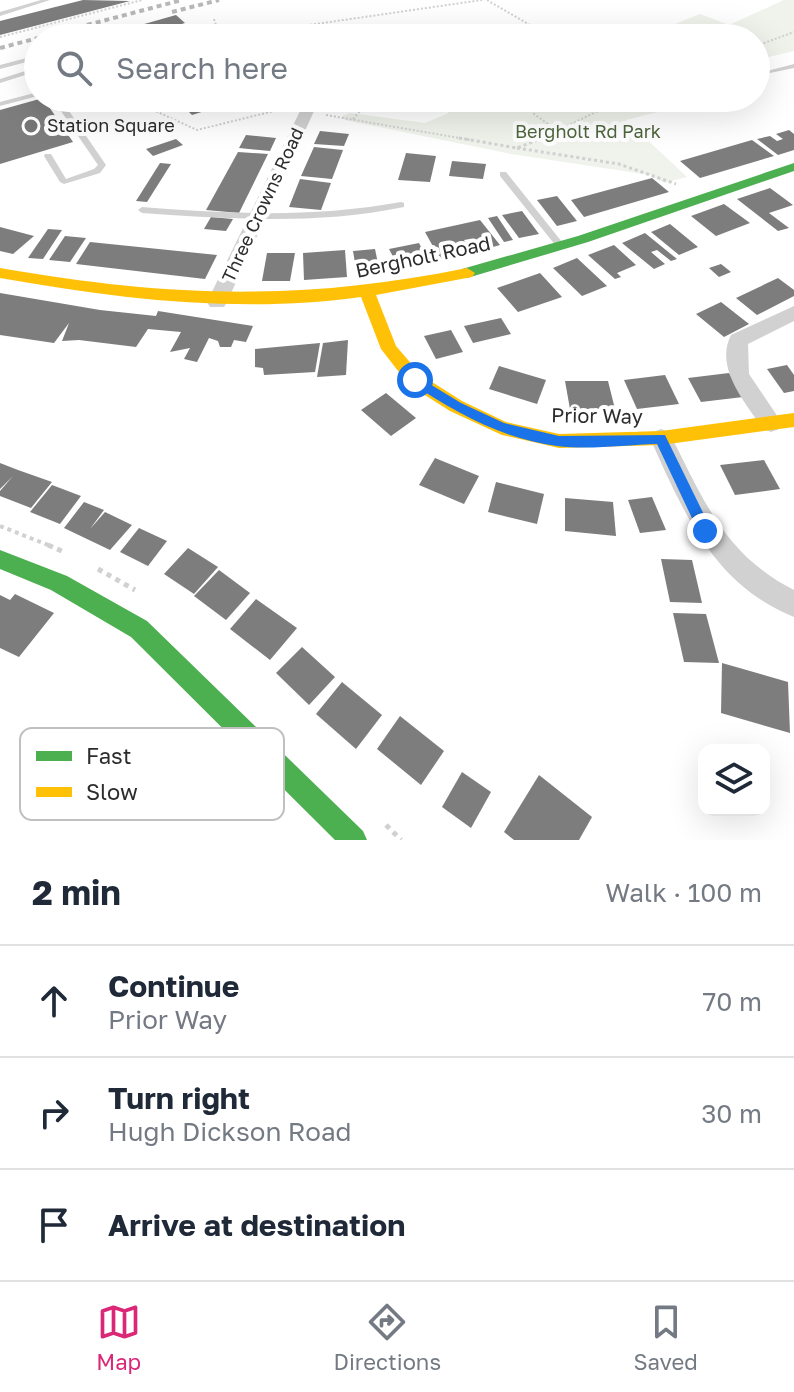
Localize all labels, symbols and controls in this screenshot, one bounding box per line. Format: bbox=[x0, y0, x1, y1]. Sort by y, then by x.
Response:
search box bbox=[24, 24, 770, 112]
icon: search bbox=[52, 46, 96, 90]
text: Search here bbox=[116, 50, 288, 86]
place label: Station Square bbox=[47, 114, 175, 136]
marker: Station Square bbox=[22, 117, 40, 135]
park label: Bergholt Rd Park bbox=[515, 120, 661, 142]
street label: Three Crowns Road bbox=[217, 124, 308, 285]
street label: Bergholt Road bbox=[353, 230, 492, 282]
route start bbox=[397, 362, 433, 398]
street label: Prior Way bbox=[551, 402, 643, 428]
route end bbox=[687, 513, 723, 549]
legend bbox=[20, 728, 284, 820]
text: Fast bbox=[86, 742, 132, 769]
map controls bbox=[698, 744, 770, 816]
button: layers bbox=[698, 744, 770, 816]
text: Slow bbox=[86, 778, 138, 805]
text: 2 min bbox=[32, 872, 121, 912]
text: Walk · 100 m bbox=[605, 877, 762, 908]
text: Continue bbox=[108, 968, 239, 1004]
icon: ahead bbox=[32, 979, 76, 1023]
text: 70 m bbox=[703, 986, 762, 1017]
text: Prior Way bbox=[108, 1004, 227, 1035]
text: Turn right bbox=[108, 1080, 250, 1116]
icon: right bbox=[32, 1091, 76, 1135]
text: 30 m bbox=[701, 1098, 762, 1129]
text: Hugh Dickson Road bbox=[108, 1116, 352, 1147]
icon: arrive bbox=[32, 1203, 76, 1247]
text: Arrive at destination bbox=[108, 1207, 405, 1243]
tab: Map bbox=[96, 1300, 141, 1375]
tab: Directions bbox=[334, 1300, 441, 1375]
tab: Saved bbox=[634, 1300, 698, 1375]

